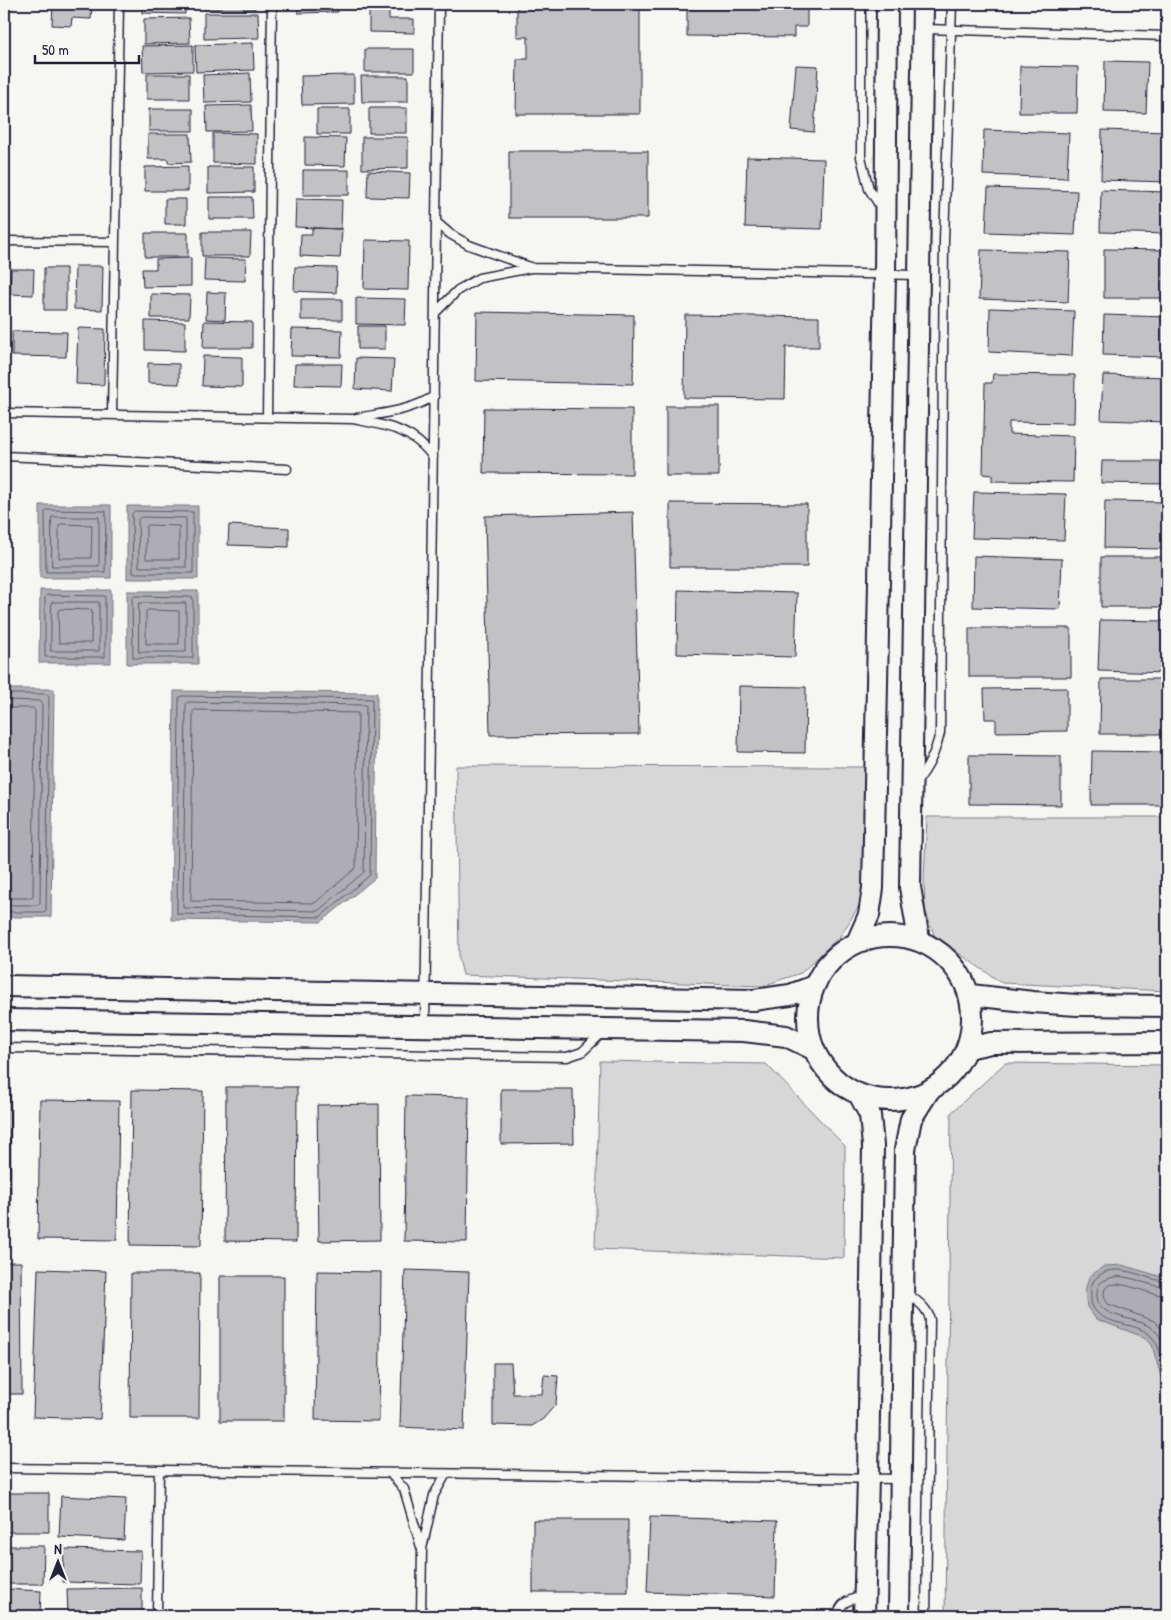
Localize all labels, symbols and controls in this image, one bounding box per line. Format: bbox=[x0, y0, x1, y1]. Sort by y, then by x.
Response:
scale bar bbox=[35, 32, 139, 64]
text: 50 m bbox=[42, 39, 69, 60]
north arrow bbox=[32, 1538, 82, 1588]
text: N bbox=[54, 1539, 62, 1558]

